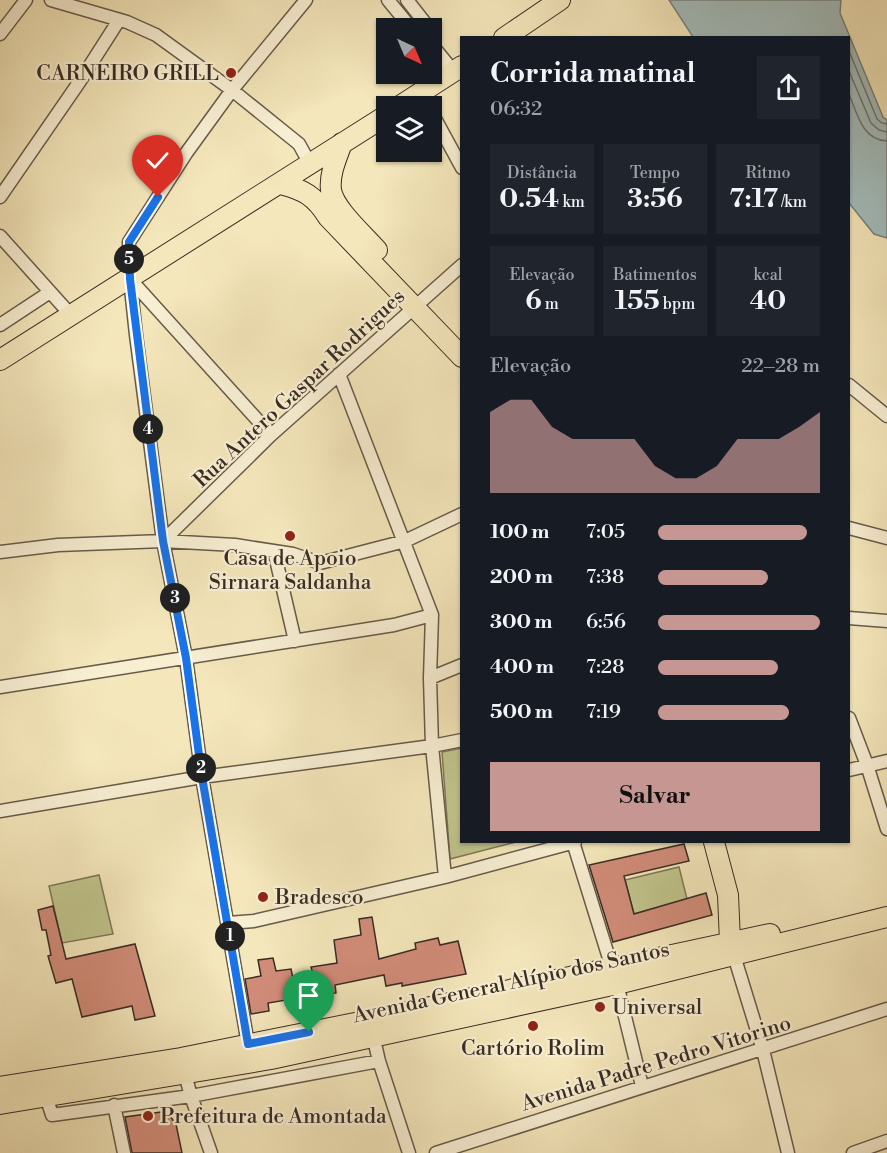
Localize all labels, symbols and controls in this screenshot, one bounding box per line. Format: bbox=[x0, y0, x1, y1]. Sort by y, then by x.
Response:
north arrow bbox=[376, 18, 442, 84]
map controls bbox=[376, 18, 442, 162]
button: share bbox=[757, 56, 820, 119]
text: Corrida matinal bbox=[490, 57, 695, 91]
place label: CARNEIRO GRILL bbox=[36, 61, 219, 87]
marker: CARNEIRO GRILL bbox=[224, 66, 238, 80]
button: layers bbox=[376, 96, 442, 162]
text: 06:32 bbox=[490, 97, 542, 122]
pin bbox=[132, 135, 183, 197]
icon: check bbox=[141, 144, 174, 177]
text: Distância bbox=[507, 163, 577, 183]
text: Tempo bbox=[630, 163, 680, 183]
text: Ritmo bbox=[746, 163, 790, 183]
text: 0.54 bbox=[499, 183, 559, 215]
text: 3:56 bbox=[627, 183, 683, 215]
text: 7:17 bbox=[729, 183, 778, 215]
text: km bbox=[559, 192, 585, 212]
text: /km bbox=[778, 192, 807, 212]
pin: 5 bbox=[114, 244, 144, 274]
text: 5 bbox=[124, 249, 134, 269]
text: Elevação bbox=[510, 265, 574, 285]
text: Batimentos bbox=[613, 265, 697, 285]
text: kcal bbox=[753, 265, 783, 285]
street label: Rua Antero Gaspar Rodrigues bbox=[189, 284, 411, 494]
text: 6 bbox=[525, 285, 542, 317]
text: 155 bbox=[615, 285, 660, 317]
text: 40 bbox=[750, 285, 786, 317]
text: m bbox=[542, 294, 559, 314]
text: bpm bbox=[660, 294, 695, 314]
text: Elevação bbox=[490, 354, 571, 379]
text: 22–28 m bbox=[741, 354, 820, 379]
pin: 4 bbox=[133, 414, 163, 444]
text: 4 bbox=[143, 419, 153, 439]
text: 100 m bbox=[490, 520, 549, 545]
text: 7:05 bbox=[586, 520, 625, 545]
marker: Casa de Apoio Sirnara Saldanha bbox=[283, 529, 297, 543]
place label: Casa de Apoio Sirnara Saldanha bbox=[209, 546, 372, 596]
text: 200 m bbox=[490, 565, 553, 590]
text: 7:38 bbox=[586, 565, 624, 590]
pin: 3 bbox=[160, 583, 190, 613]
text: 3 bbox=[170, 588, 180, 608]
text: 300 m bbox=[490, 610, 553, 635]
text: 6:56 bbox=[586, 610, 626, 635]
text: 400 m bbox=[490, 655, 554, 680]
text: 7:28 bbox=[586, 655, 625, 680]
text: 500 m bbox=[490, 700, 553, 725]
text: 7:19 bbox=[586, 700, 621, 725]
pin: 2 bbox=[186, 753, 216, 783]
text: 2 bbox=[196, 758, 206, 778]
button: Salvar bbox=[490, 762, 820, 831]
place label: Bradesco bbox=[274, 885, 364, 911]
marker: Bradesco bbox=[256, 890, 270, 904]
pin: 1 bbox=[215, 921, 245, 951]
text: 1 bbox=[226, 926, 234, 946]
street label: Avenida General Alípio dos Santos bbox=[349, 937, 672, 1030]
pin bbox=[283, 970, 334, 1032]
icon: arrive bbox=[292, 979, 325, 1012]
place label: Universal bbox=[612, 995, 702, 1021]
marker: Universal bbox=[593, 1000, 607, 1014]
street label: Avenida Padre Pedro Vitorino bbox=[517, 1010, 794, 1118]
marker: Cartório Rolim bbox=[526, 1019, 540, 1033]
place label: Cartório Rolim bbox=[461, 1036, 605, 1062]
place label: Prefeitura de Amontada bbox=[160, 1104, 387, 1130]
marker: Prefeitura de Amontada bbox=[141, 1109, 155, 1123]

